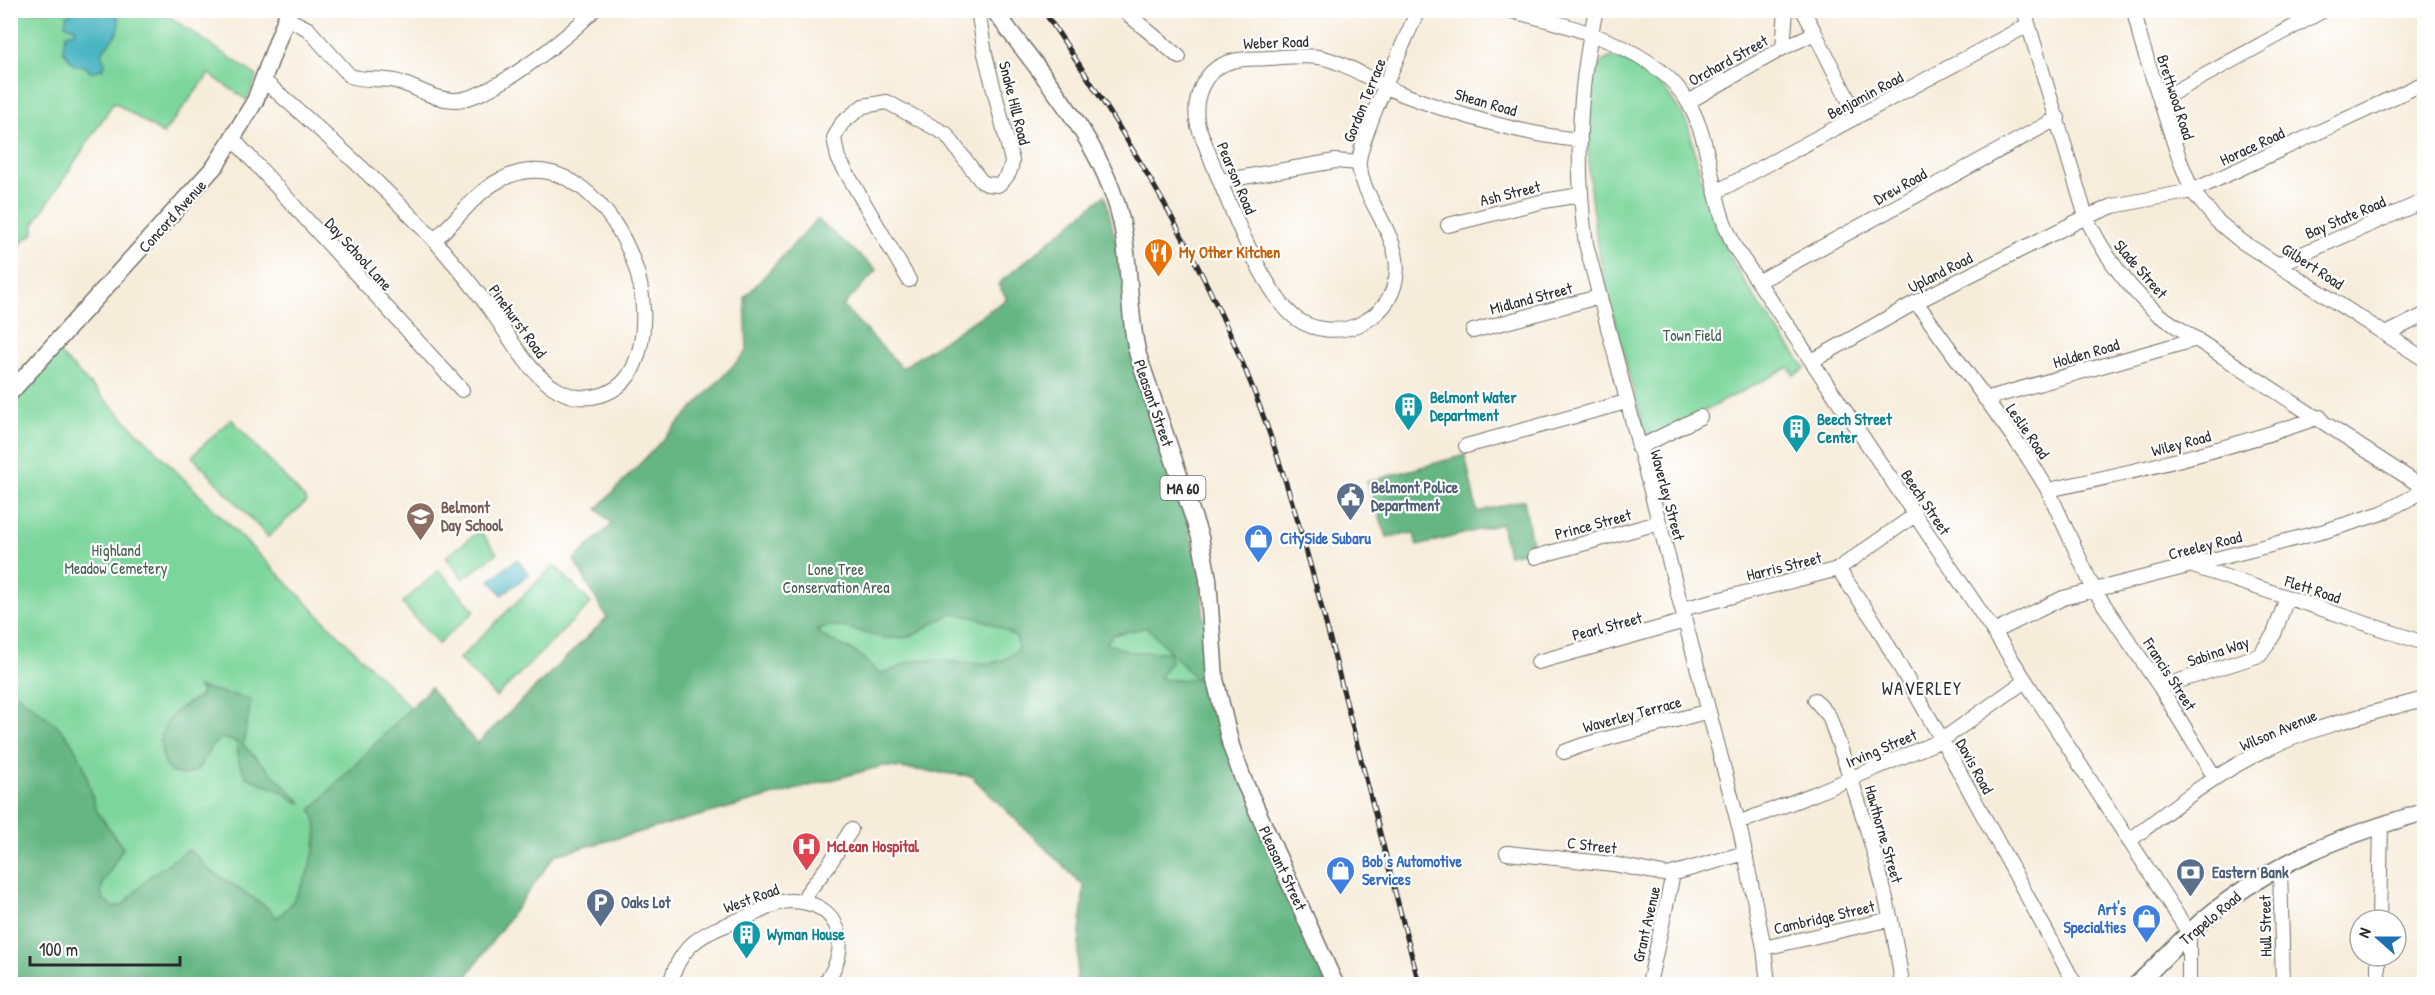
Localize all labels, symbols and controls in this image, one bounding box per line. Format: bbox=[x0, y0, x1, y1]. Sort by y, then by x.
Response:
street label: Orchard Street bbox=[1684, 29, 1772, 91]
street label: Weber Road bbox=[1243, 30, 1309, 54]
street label: Brettwood Road bbox=[2152, 52, 2200, 142]
street label: Gordon Terrace bbox=[1337, 54, 1391, 145]
street label: Snake Hill Road bbox=[994, 59, 1036, 147]
street label: Benjamin Road bbox=[1823, 66, 1907, 124]
street label: Shean Road bbox=[1452, 83, 1520, 121]
street label: Horace Road bbox=[2216, 121, 2288, 171]
street label: Pearson Road bbox=[1212, 139, 1262, 217]
street label: Drew Road bbox=[1870, 162, 1930, 210]
street label: Concord Avenue bbox=[133, 174, 211, 257]
street label: Ash Street bbox=[1477, 175, 1543, 211]
street label: Bay State Road bbox=[2301, 190, 2389, 244]
street label: Day School Lane bbox=[320, 213, 398, 296]
street label: Slade Street bbox=[2109, 235, 2173, 304]
restaurant icon: My Other Kitchen bbox=[1142, 236, 1174, 278]
street label: Gilbert Road bbox=[2278, 238, 2348, 294]
place label: My Other Kitchen bbox=[1179, 241, 1280, 264]
street label: Upland Road bbox=[1904, 246, 1976, 298]
street label: Midland Street bbox=[1487, 276, 1575, 320]
street label: Pinehurst Road bbox=[484, 280, 552, 362]
park label: Town Field bbox=[1663, 324, 1721, 346]
street label: Holden Road bbox=[2050, 333, 2122, 373]
street label: Pleasant Street bbox=[1129, 357, 1179, 450]
place label: Belmont Water Department bbox=[1430, 386, 1517, 427]
building icon: Belmont Water Department bbox=[1393, 390, 1425, 432]
street label: Leslie Road bbox=[2001, 399, 2055, 463]
place label: Beech Street Center bbox=[1817, 408, 1892, 448]
building icon: Beech Street Center bbox=[1780, 412, 1812, 454]
street label: Wiley Road bbox=[2149, 425, 2213, 461]
street label: Waverley Street bbox=[1645, 447, 1691, 543]
street label: Beech Street bbox=[1896, 465, 1956, 540]
road number: MA 60 bbox=[1160, 476, 1206, 500]
place label: Belmont Police Department bbox=[1371, 476, 1459, 517]
public building icon: Belmont Police Department bbox=[1334, 480, 1366, 522]
place label: Belmont Day School bbox=[441, 496, 503, 537]
school or university icon: Belmont Day School bbox=[404, 500, 436, 542]
street label: Prince Street bbox=[1552, 503, 1634, 545]
shop icon: CitySide Subaru bbox=[1243, 522, 1275, 564]
street label: Creeley Road bbox=[2166, 525, 2244, 565]
place label: CitySide Subaru bbox=[1280, 527, 1372, 550]
park label: Highland Meadow Cemetery bbox=[64, 539, 168, 579]
street label: Harris Street bbox=[1744, 546, 1824, 586]
park label: Lone Tree Conservation Area bbox=[783, 558, 889, 598]
street label: Flett Road bbox=[2281, 569, 2344, 608]
street label: Pearl Street bbox=[1570, 606, 1645, 646]
street label: Sabina Way bbox=[2184, 630, 2252, 672]
street label: Francis Street bbox=[2138, 633, 2202, 715]
district label: WAVERLEY bbox=[1882, 676, 1962, 701]
street label: Waverley Terrace bbox=[1580, 690, 1684, 738]
street label: Wilson Avenue bbox=[2236, 704, 2321, 756]
street label: Irving Street bbox=[1842, 723, 1920, 773]
street label: Davis Road bbox=[1951, 734, 1999, 798]
street label: Hawthorne Street bbox=[1860, 783, 1909, 886]
street label: Pleasant Street bbox=[1254, 822, 1312, 914]
hospital icon: McLean Hospital bbox=[790, 830, 822, 872]
street label: C Street bbox=[1566, 831, 1618, 859]
place label: McLean Hospital bbox=[827, 835, 920, 858]
place label: Bob’s Automotive Services bbox=[1362, 850, 1462, 890]
shop icon: Bob’s Automotive Services bbox=[1325, 854, 1357, 896]
bank icon: Eastern Bank bbox=[2175, 856, 2207, 898]
place label: Eastern Bank bbox=[2212, 861, 2289, 883]
street label: West Road bbox=[720, 878, 782, 918]
street label: Grant Avenue bbox=[1627, 883, 1666, 964]
parking icon: Oaks Lot bbox=[584, 886, 616, 928]
street label: Trapelo Road bbox=[2175, 886, 2245, 950]
place label: Oaks Lot bbox=[621, 891, 671, 913]
street label: Hull Street bbox=[2253, 894, 2277, 957]
street label: Cambridge Street bbox=[1771, 895, 1877, 939]
place label: Art's Specialties bbox=[2064, 898, 2127, 939]
shop icon: Art's Specialties bbox=[2131, 902, 2163, 944]
north arrow bbox=[2348, 908, 2408, 968]
building icon: Wyman House bbox=[730, 918, 762, 960]
place label: Wyman House bbox=[767, 923, 845, 946]
text: N bbox=[2352, 924, 2376, 941]
scale bar bbox=[30, 929, 180, 967]
text: 100 m bbox=[39, 937, 78, 962]

